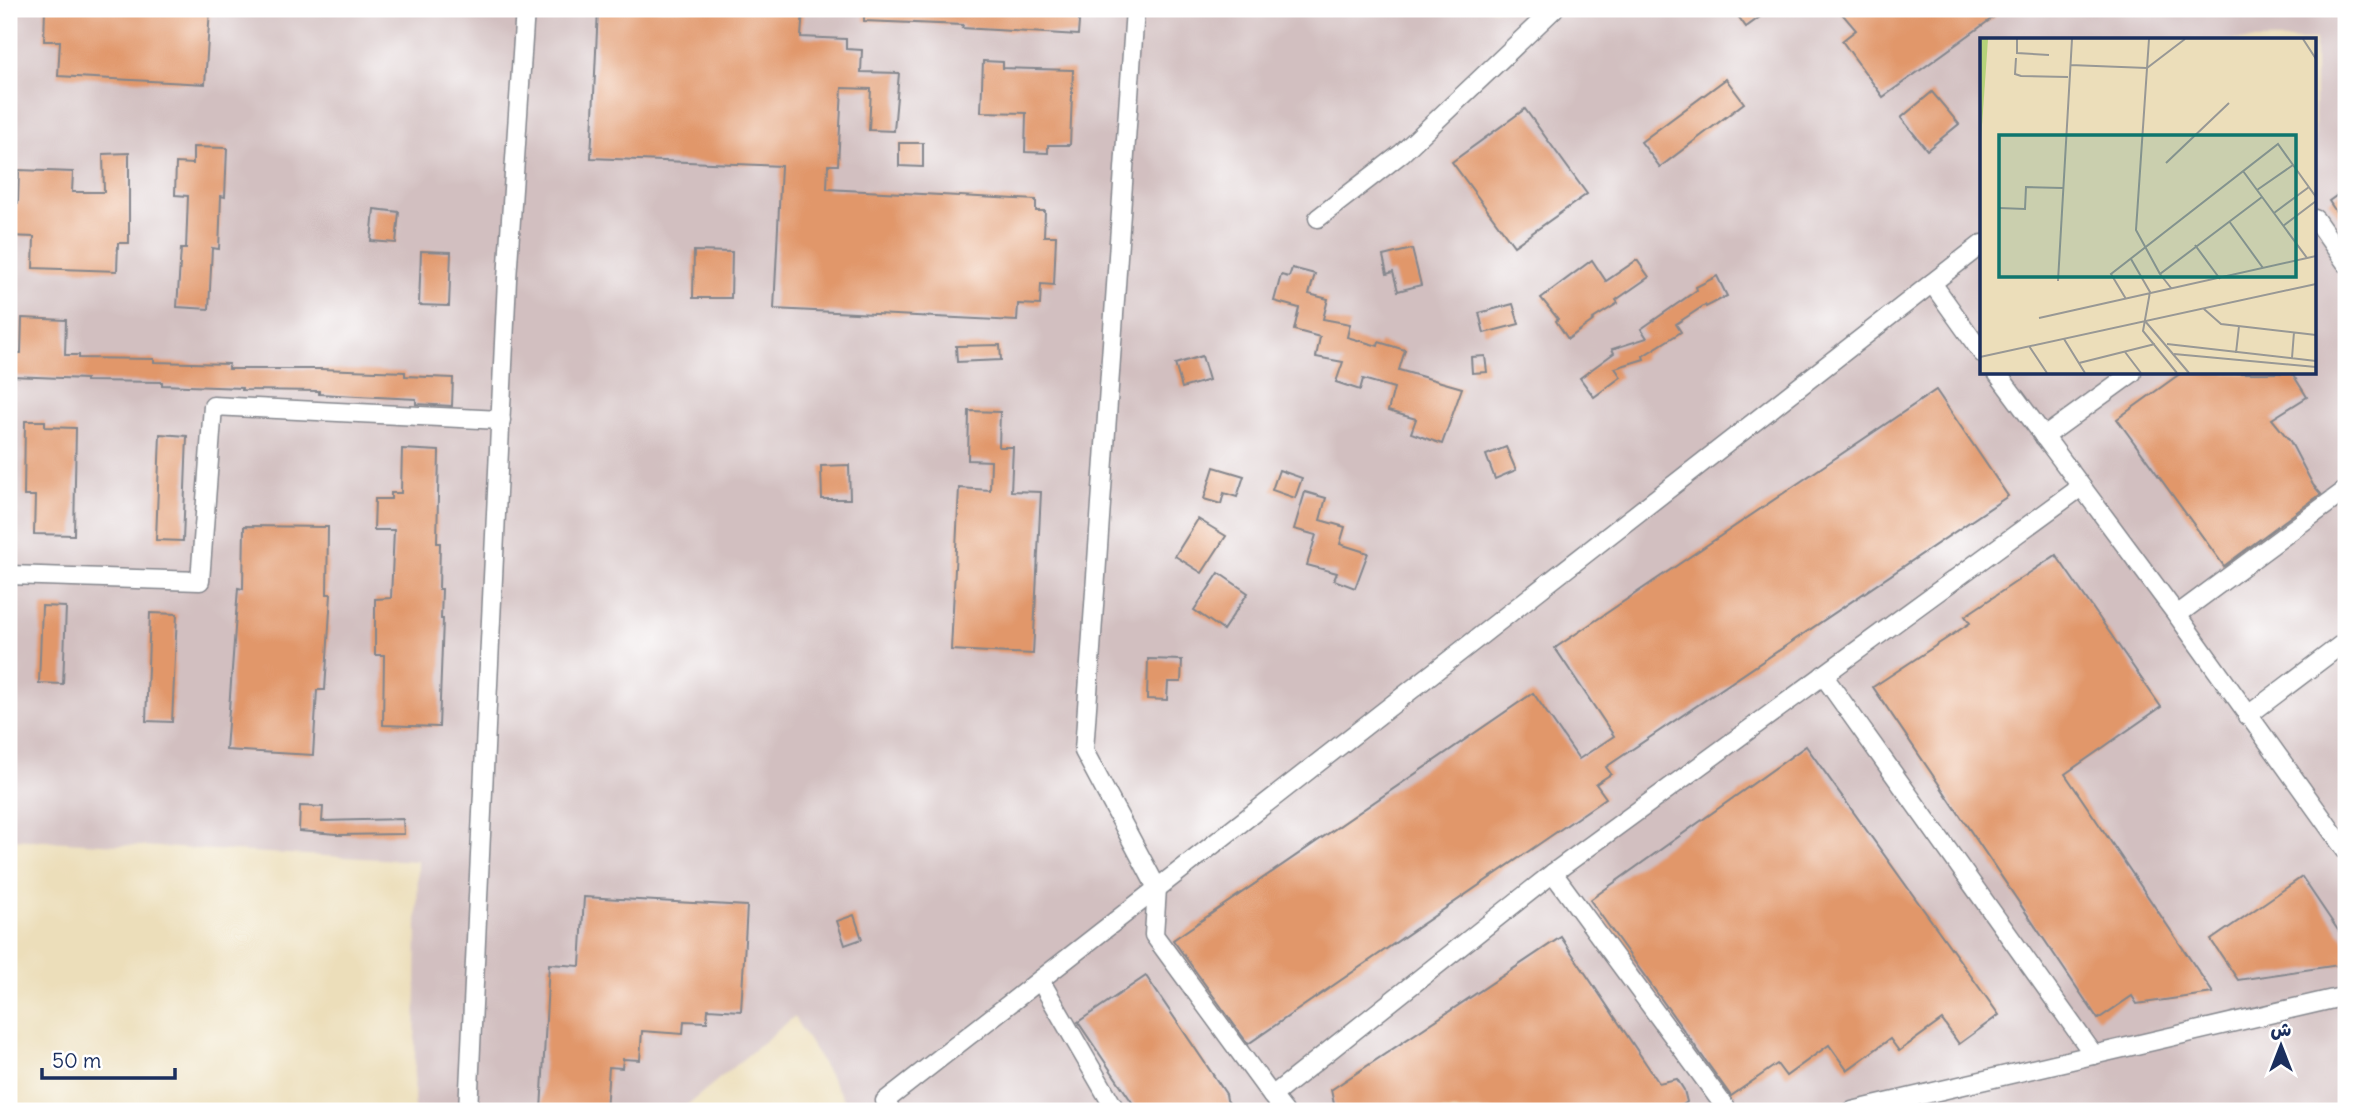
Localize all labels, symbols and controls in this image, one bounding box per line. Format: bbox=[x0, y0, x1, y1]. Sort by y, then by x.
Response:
inset map bbox=[1980, 38, 2316, 374]
north arrow bbox=[2246, 1012, 2316, 1082]
text: ش bbox=[2271, 1017, 2292, 1041]
scale bar bbox=[42, 1036, 175, 1080]
text: 50 m bbox=[52, 1047, 101, 1074]

